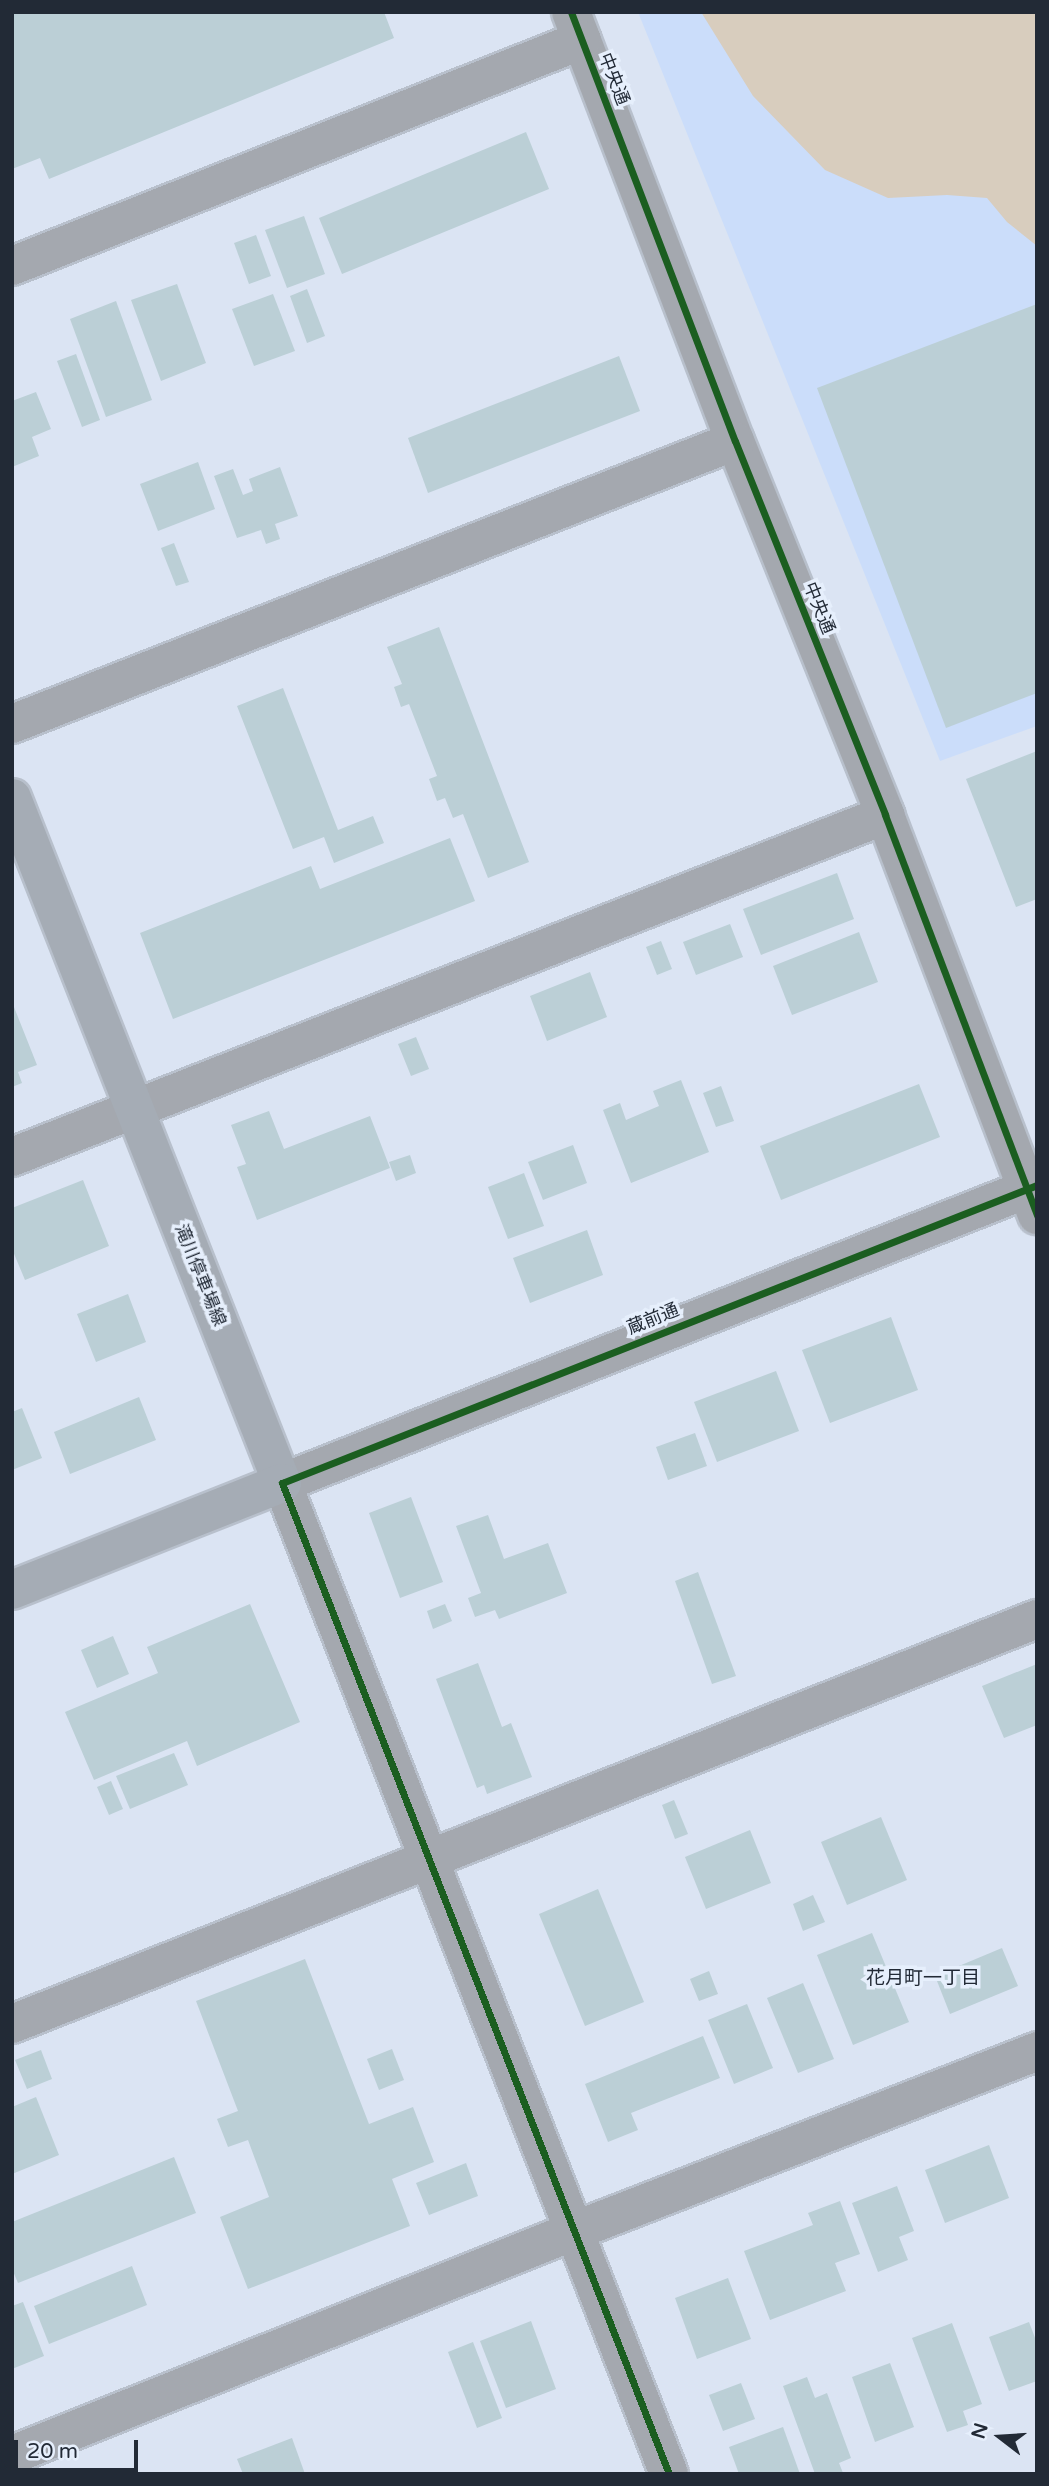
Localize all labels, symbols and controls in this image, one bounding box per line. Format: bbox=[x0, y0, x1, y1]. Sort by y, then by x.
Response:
street label: 中央通 bbox=[594, 50, 634, 108]
street label: 中央通 bbox=[799, 579, 839, 637]
street label: 滝川停車場線 bbox=[170, 1221, 230, 1329]
street label: 蔵前通 bbox=[624, 1299, 682, 1339]
district label: 花月町一丁目 bbox=[866, 1968, 980, 1990]
north arrow bbox=[965, 2402, 1035, 2472]
text: N bbox=[967, 2420, 993, 2441]
scale bar bbox=[18, 2426, 142, 2470]
text: 20 m bbox=[27, 2439, 78, 2464]

